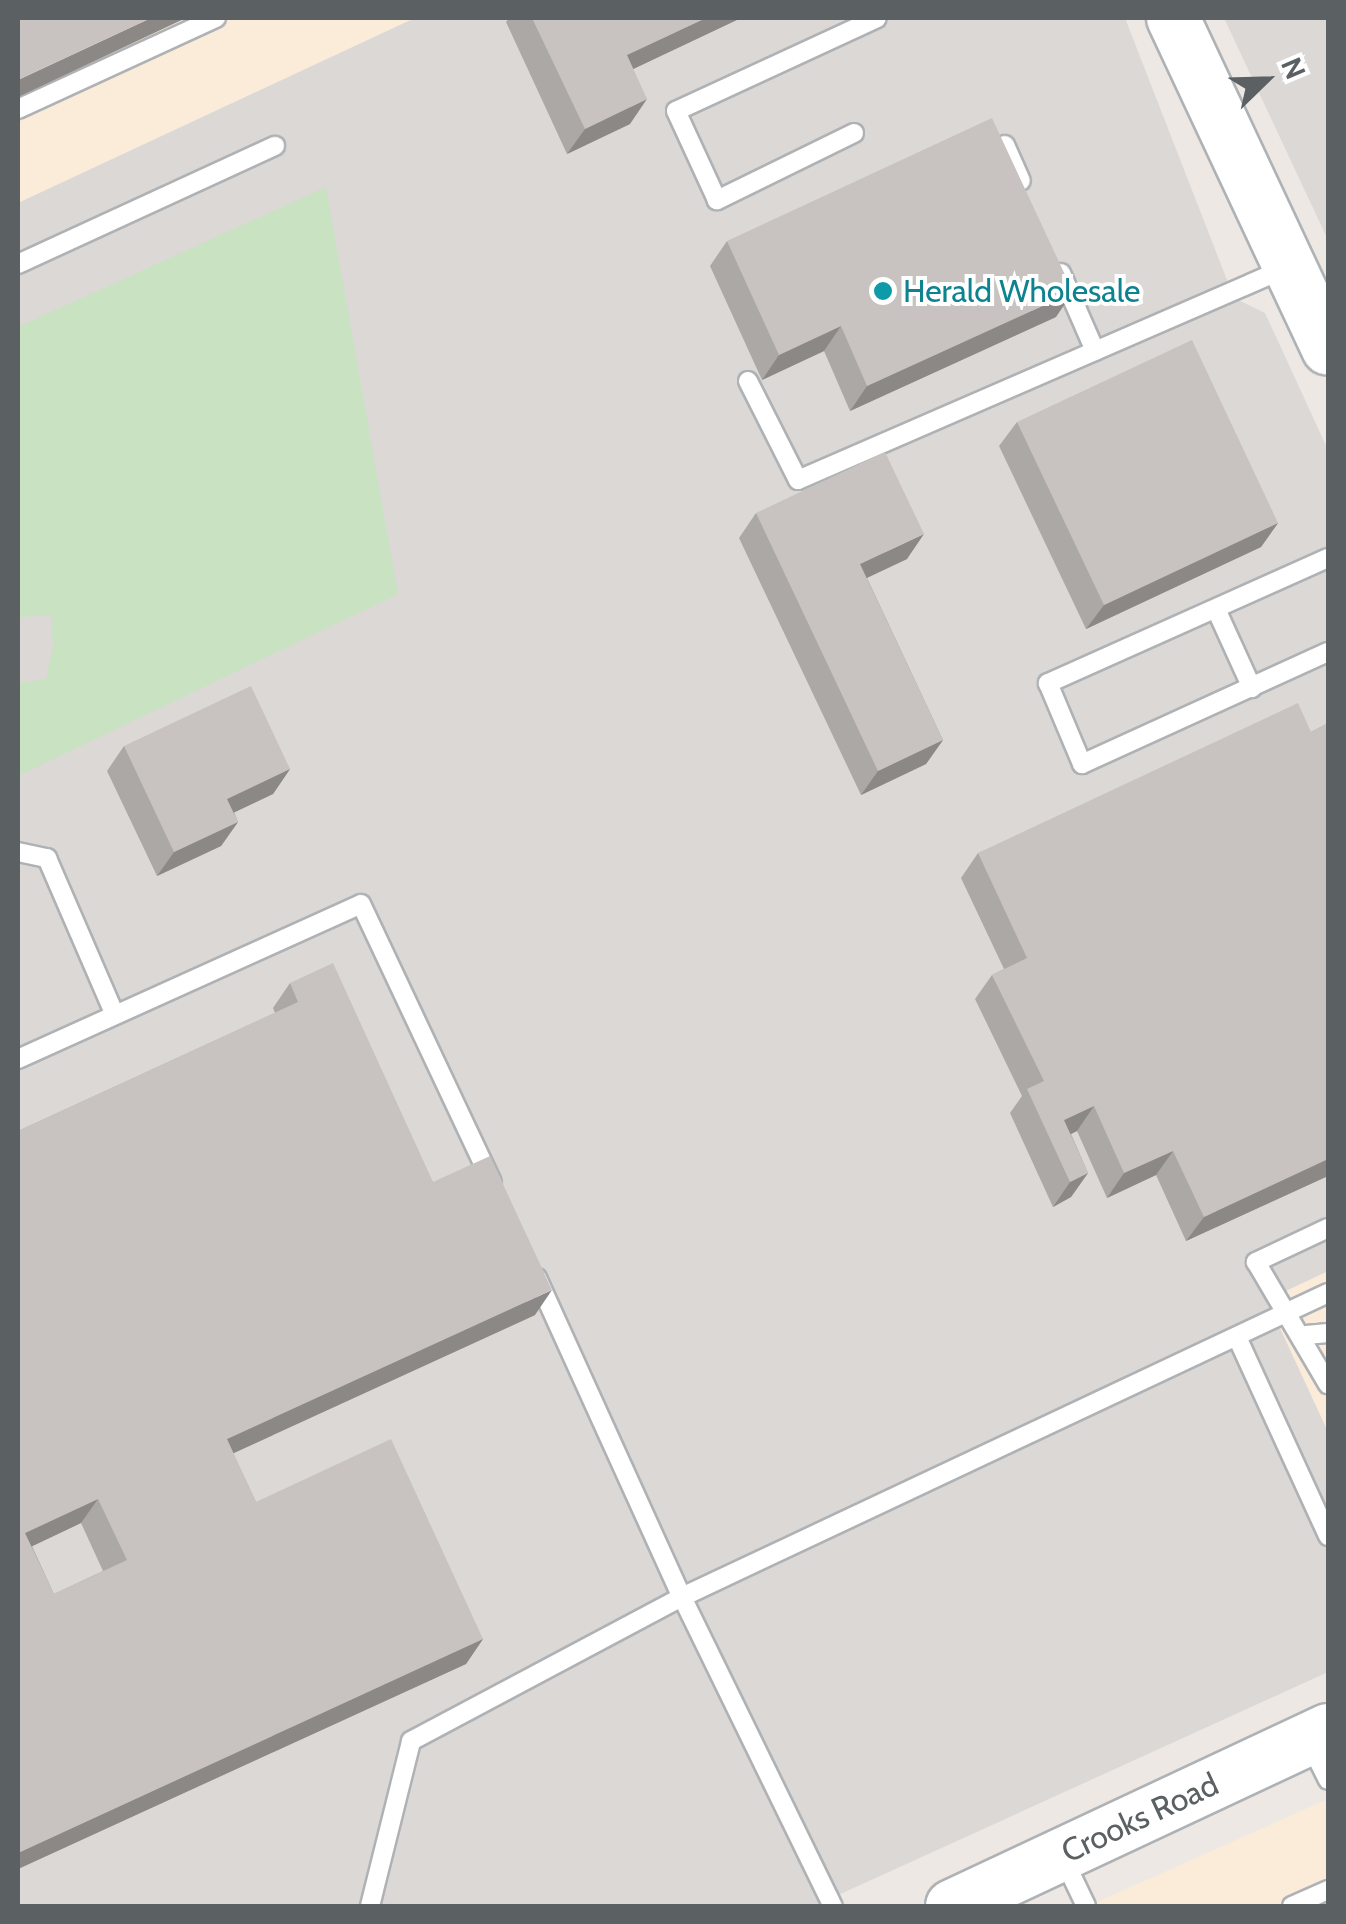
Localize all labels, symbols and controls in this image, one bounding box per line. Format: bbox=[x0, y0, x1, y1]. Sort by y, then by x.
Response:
north arrow bbox=[1216, 30, 1316, 130]
text: N bbox=[1274, 53, 1313, 84]
place label: Herald Wholesale bbox=[903, 272, 1141, 310]
marker: Herald Wholesale bbox=[872, 280, 894, 302]
street label: Crooks Road bbox=[1055, 1765, 1225, 1871]

